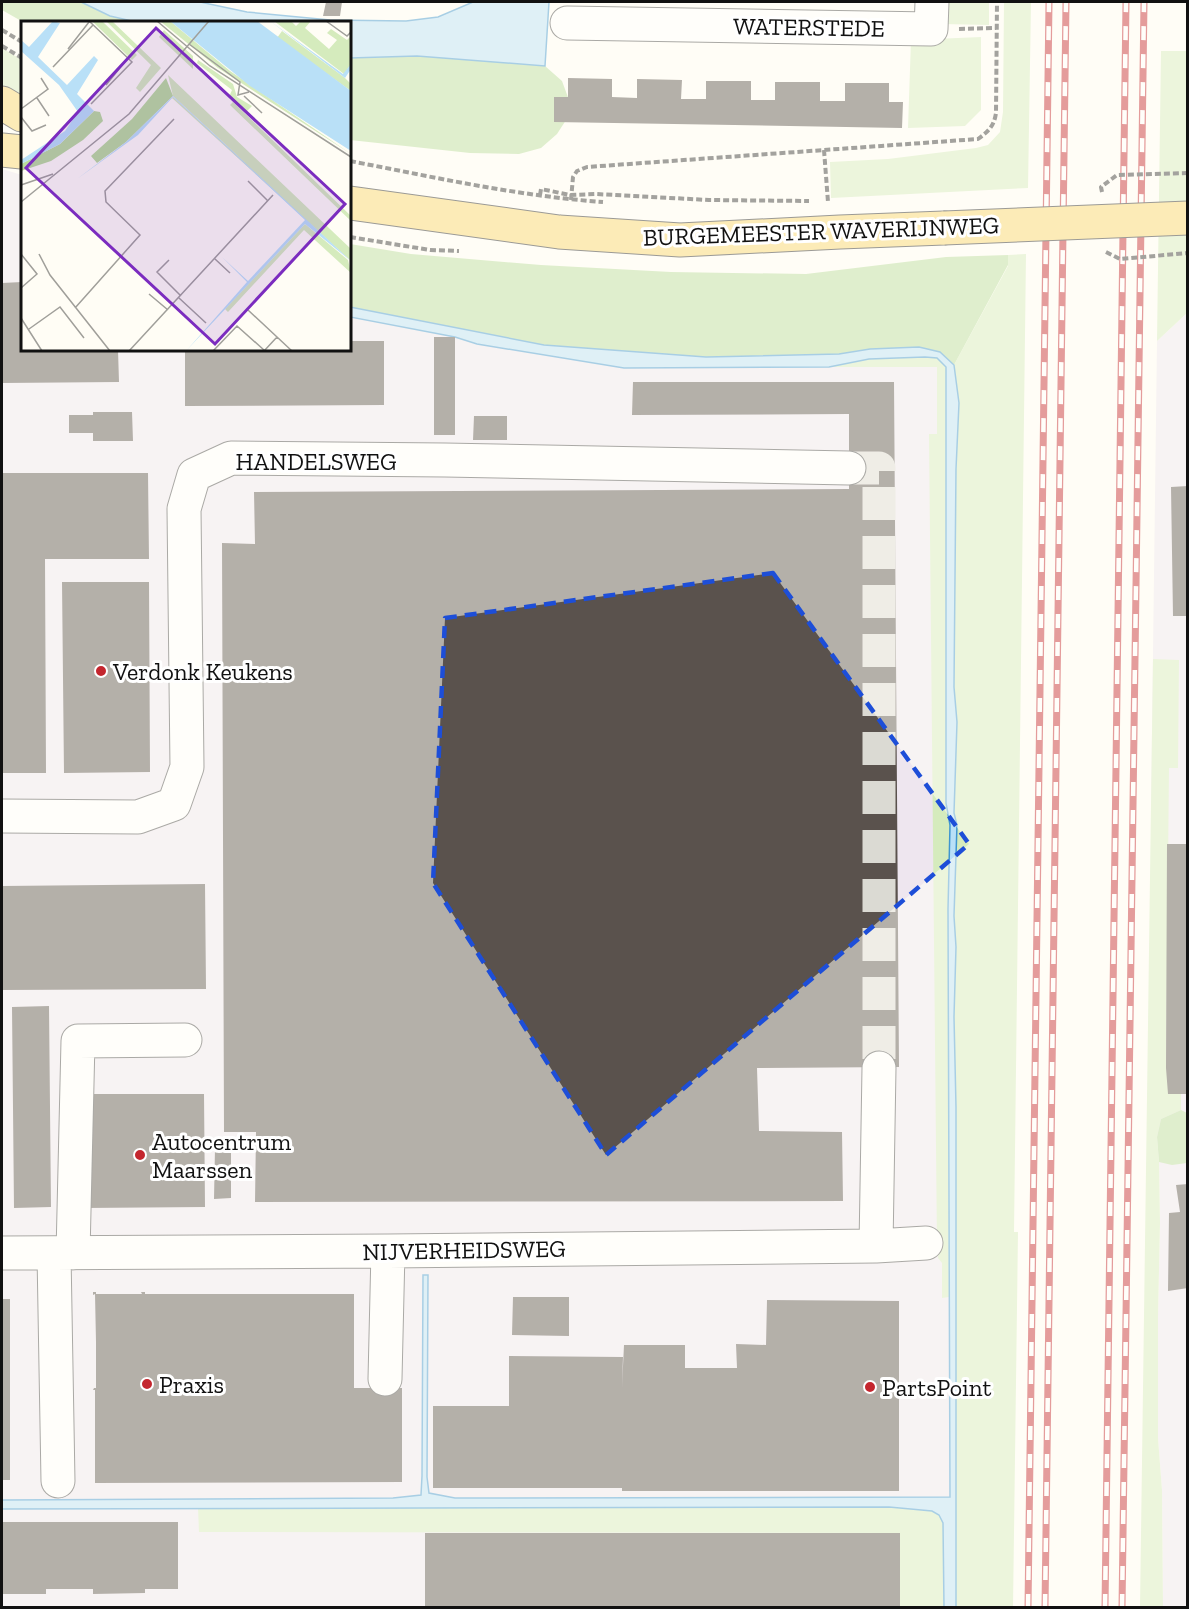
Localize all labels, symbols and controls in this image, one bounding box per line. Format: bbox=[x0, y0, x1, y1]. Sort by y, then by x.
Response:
street label: WATERSTEDE bbox=[733, 11, 885, 43]
inset map bbox=[21, 21, 351, 351]
street label: BURGEMEESTER WAVERIJNWEG bbox=[642, 210, 1000, 252]
street label: HANDELSWEG bbox=[236, 447, 397, 476]
place label: Verdonk Keukens bbox=[112, 657, 293, 686]
marker: Verdonk Keukens bbox=[94, 664, 108, 678]
place label: Autocentrum Maarssen bbox=[152, 1127, 291, 1184]
marker: Autocentrum Maarssen bbox=[133, 1148, 147, 1162]
street label: NIJVERHEIDSWEG bbox=[362, 1234, 566, 1266]
place label: Praxis bbox=[159, 1370, 224, 1399]
place label: PartsPoint bbox=[882, 1373, 991, 1402]
marker: Praxis bbox=[140, 1377, 154, 1391]
marker: PartsPoint bbox=[863, 1380, 877, 1394]

